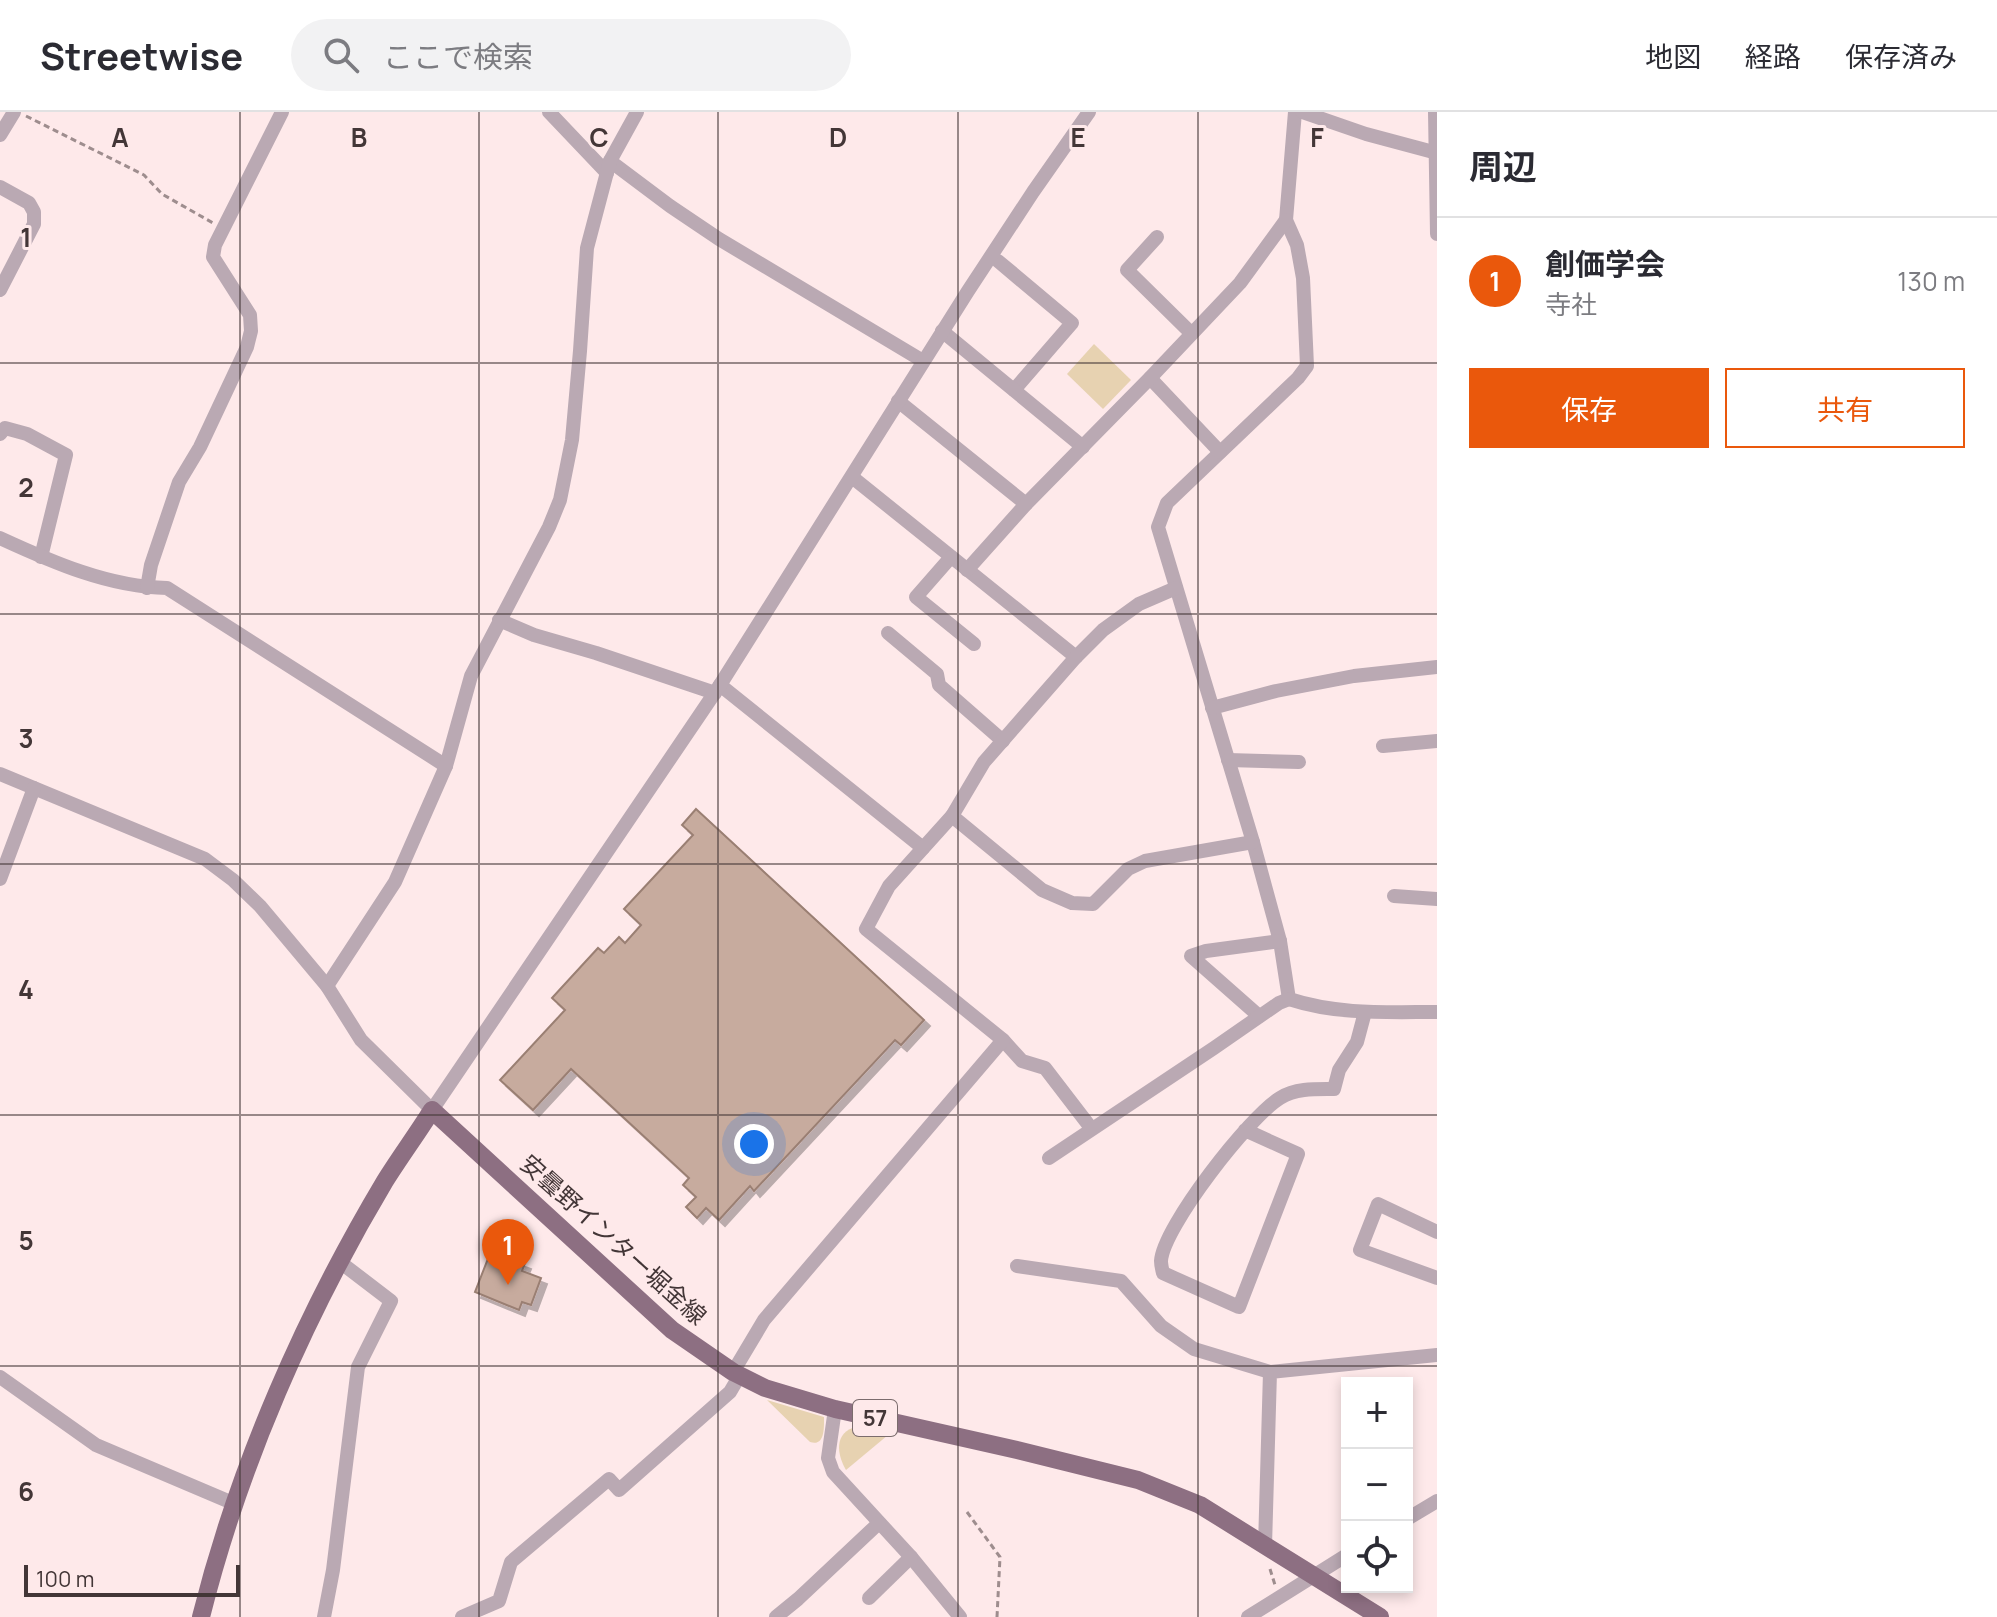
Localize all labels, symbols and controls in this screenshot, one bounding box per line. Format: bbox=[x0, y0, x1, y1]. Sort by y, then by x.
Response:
search box bbox=[291, 19, 851, 91]
text: Streetwise bbox=[40, 29, 243, 81]
icon: search bbox=[319, 33, 363, 77]
text: ここで検索 bbox=[383, 36, 533, 77]
text: 地図 bbox=[1645, 37, 1701, 75]
text: 経路 bbox=[1745, 37, 1801, 75]
text: 保存済み bbox=[1845, 37, 1957, 75]
text: A bbox=[111, 119, 129, 155]
text: B bbox=[351, 119, 367, 155]
text: C bbox=[589, 119, 609, 155]
text: D bbox=[829, 119, 847, 155]
text: E bbox=[1070, 119, 1086, 155]
text: F bbox=[1310, 119, 1324, 155]
text: 周辺 bbox=[1469, 143, 1537, 189]
text: 1 bbox=[20, 219, 32, 255]
text: 創価学会 bbox=[1545, 243, 1665, 284]
text: 1 bbox=[1489, 263, 1501, 299]
text: 130 m bbox=[1897, 263, 1965, 299]
text: 寺社 bbox=[1545, 286, 1597, 322]
button: 保存 bbox=[1469, 368, 1709, 448]
button: 共有 bbox=[1725, 368, 1965, 448]
text: 2 bbox=[18, 469, 34, 505]
text: 3 bbox=[18, 720, 34, 756]
text: 4 bbox=[18, 971, 34, 1007]
your location bbox=[734, 1124, 774, 1164]
street label: 安曇野インター堀金線 bbox=[514, 1146, 714, 1331]
pin: 1 bbox=[482, 1219, 534, 1285]
text: 5 bbox=[18, 1222, 34, 1258]
map controls bbox=[1341, 1377, 1413, 1593]
button: + bbox=[1341, 1377, 1413, 1449]
road number: 57 bbox=[853, 1400, 897, 1436]
button: − bbox=[1341, 1449, 1413, 1521]
text: 6 bbox=[18, 1473, 34, 1509]
button: locate bbox=[1341, 1521, 1413, 1593]
scale bar bbox=[24, 1561, 240, 1597]
text: 100 m bbox=[36, 1564, 94, 1594]

